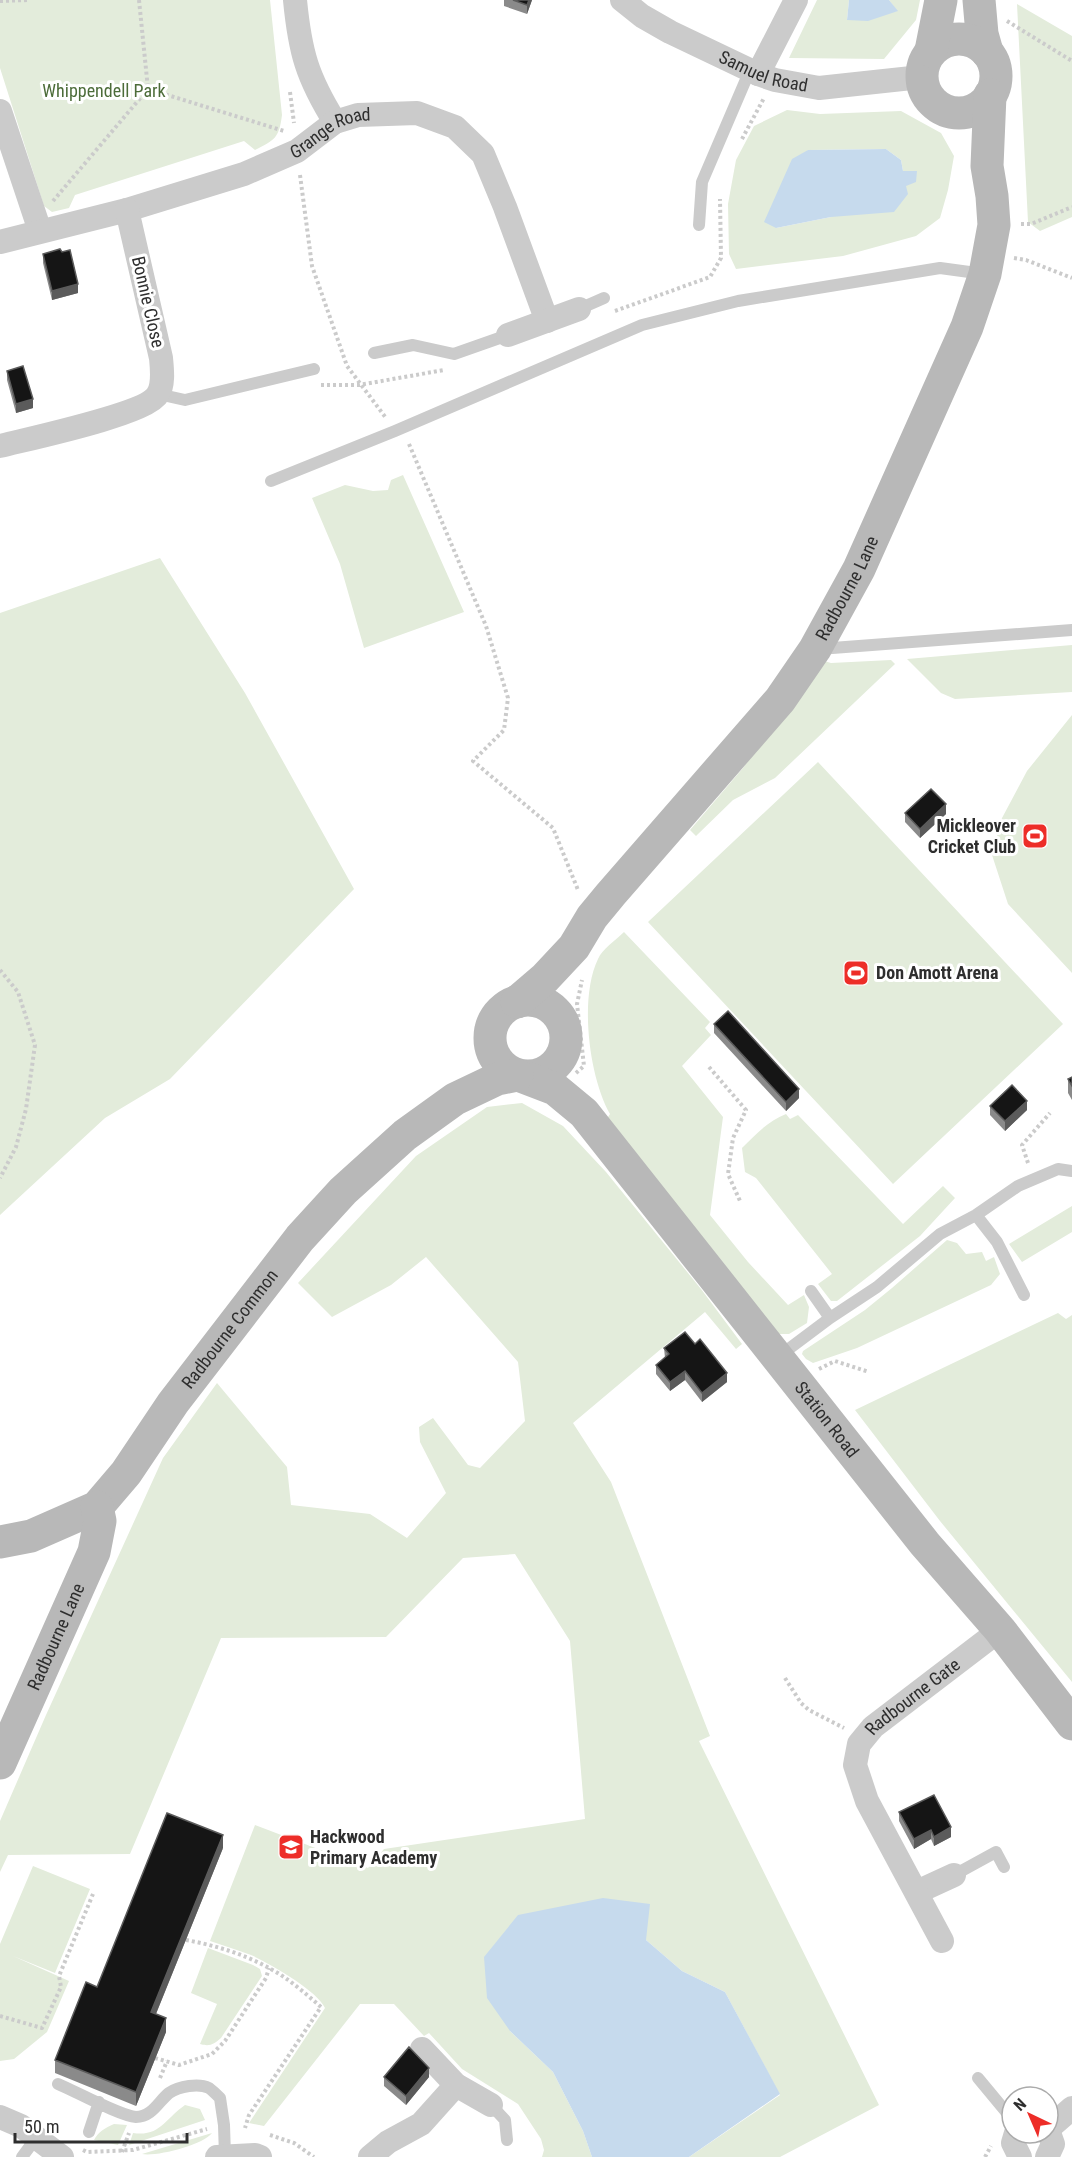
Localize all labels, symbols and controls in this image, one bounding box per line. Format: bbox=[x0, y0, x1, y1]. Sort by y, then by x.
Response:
street label: Samuel Road bbox=[716, 46, 810, 96]
park label: Whippendell Park bbox=[42, 80, 166, 101]
street label: Grange Road bbox=[287, 103, 371, 163]
street label: Bonnie Close bbox=[128, 254, 169, 350]
street label: Radbourne Lane bbox=[811, 533, 882, 644]
place label: Mickleover Cricket Club bbox=[928, 815, 1016, 857]
sports icon: Mickleover Cricket Club bbox=[1020, 821, 1050, 851]
sports icon: Don Amott Arena bbox=[841, 958, 871, 988]
place label: Don Amott Arena bbox=[876, 962, 998, 983]
street label: Radbourne Common bbox=[177, 1265, 282, 1392]
street label: Station Road bbox=[791, 1377, 863, 1461]
street label: Radbourne Lane bbox=[23, 1580, 89, 1693]
street label: Radbourne Gate bbox=[860, 1654, 964, 1739]
place label: Hackwood Primary Academy bbox=[310, 1826, 437, 1868]
school or university icon: Hackwood Primary Academy bbox=[276, 1832, 306, 1862]
north arrow bbox=[1000, 2085, 1060, 2145]
text: N bbox=[1010, 2094, 1030, 2115]
scale bar bbox=[15, 2106, 188, 2144]
text: 50 m bbox=[24, 2116, 59, 2137]

